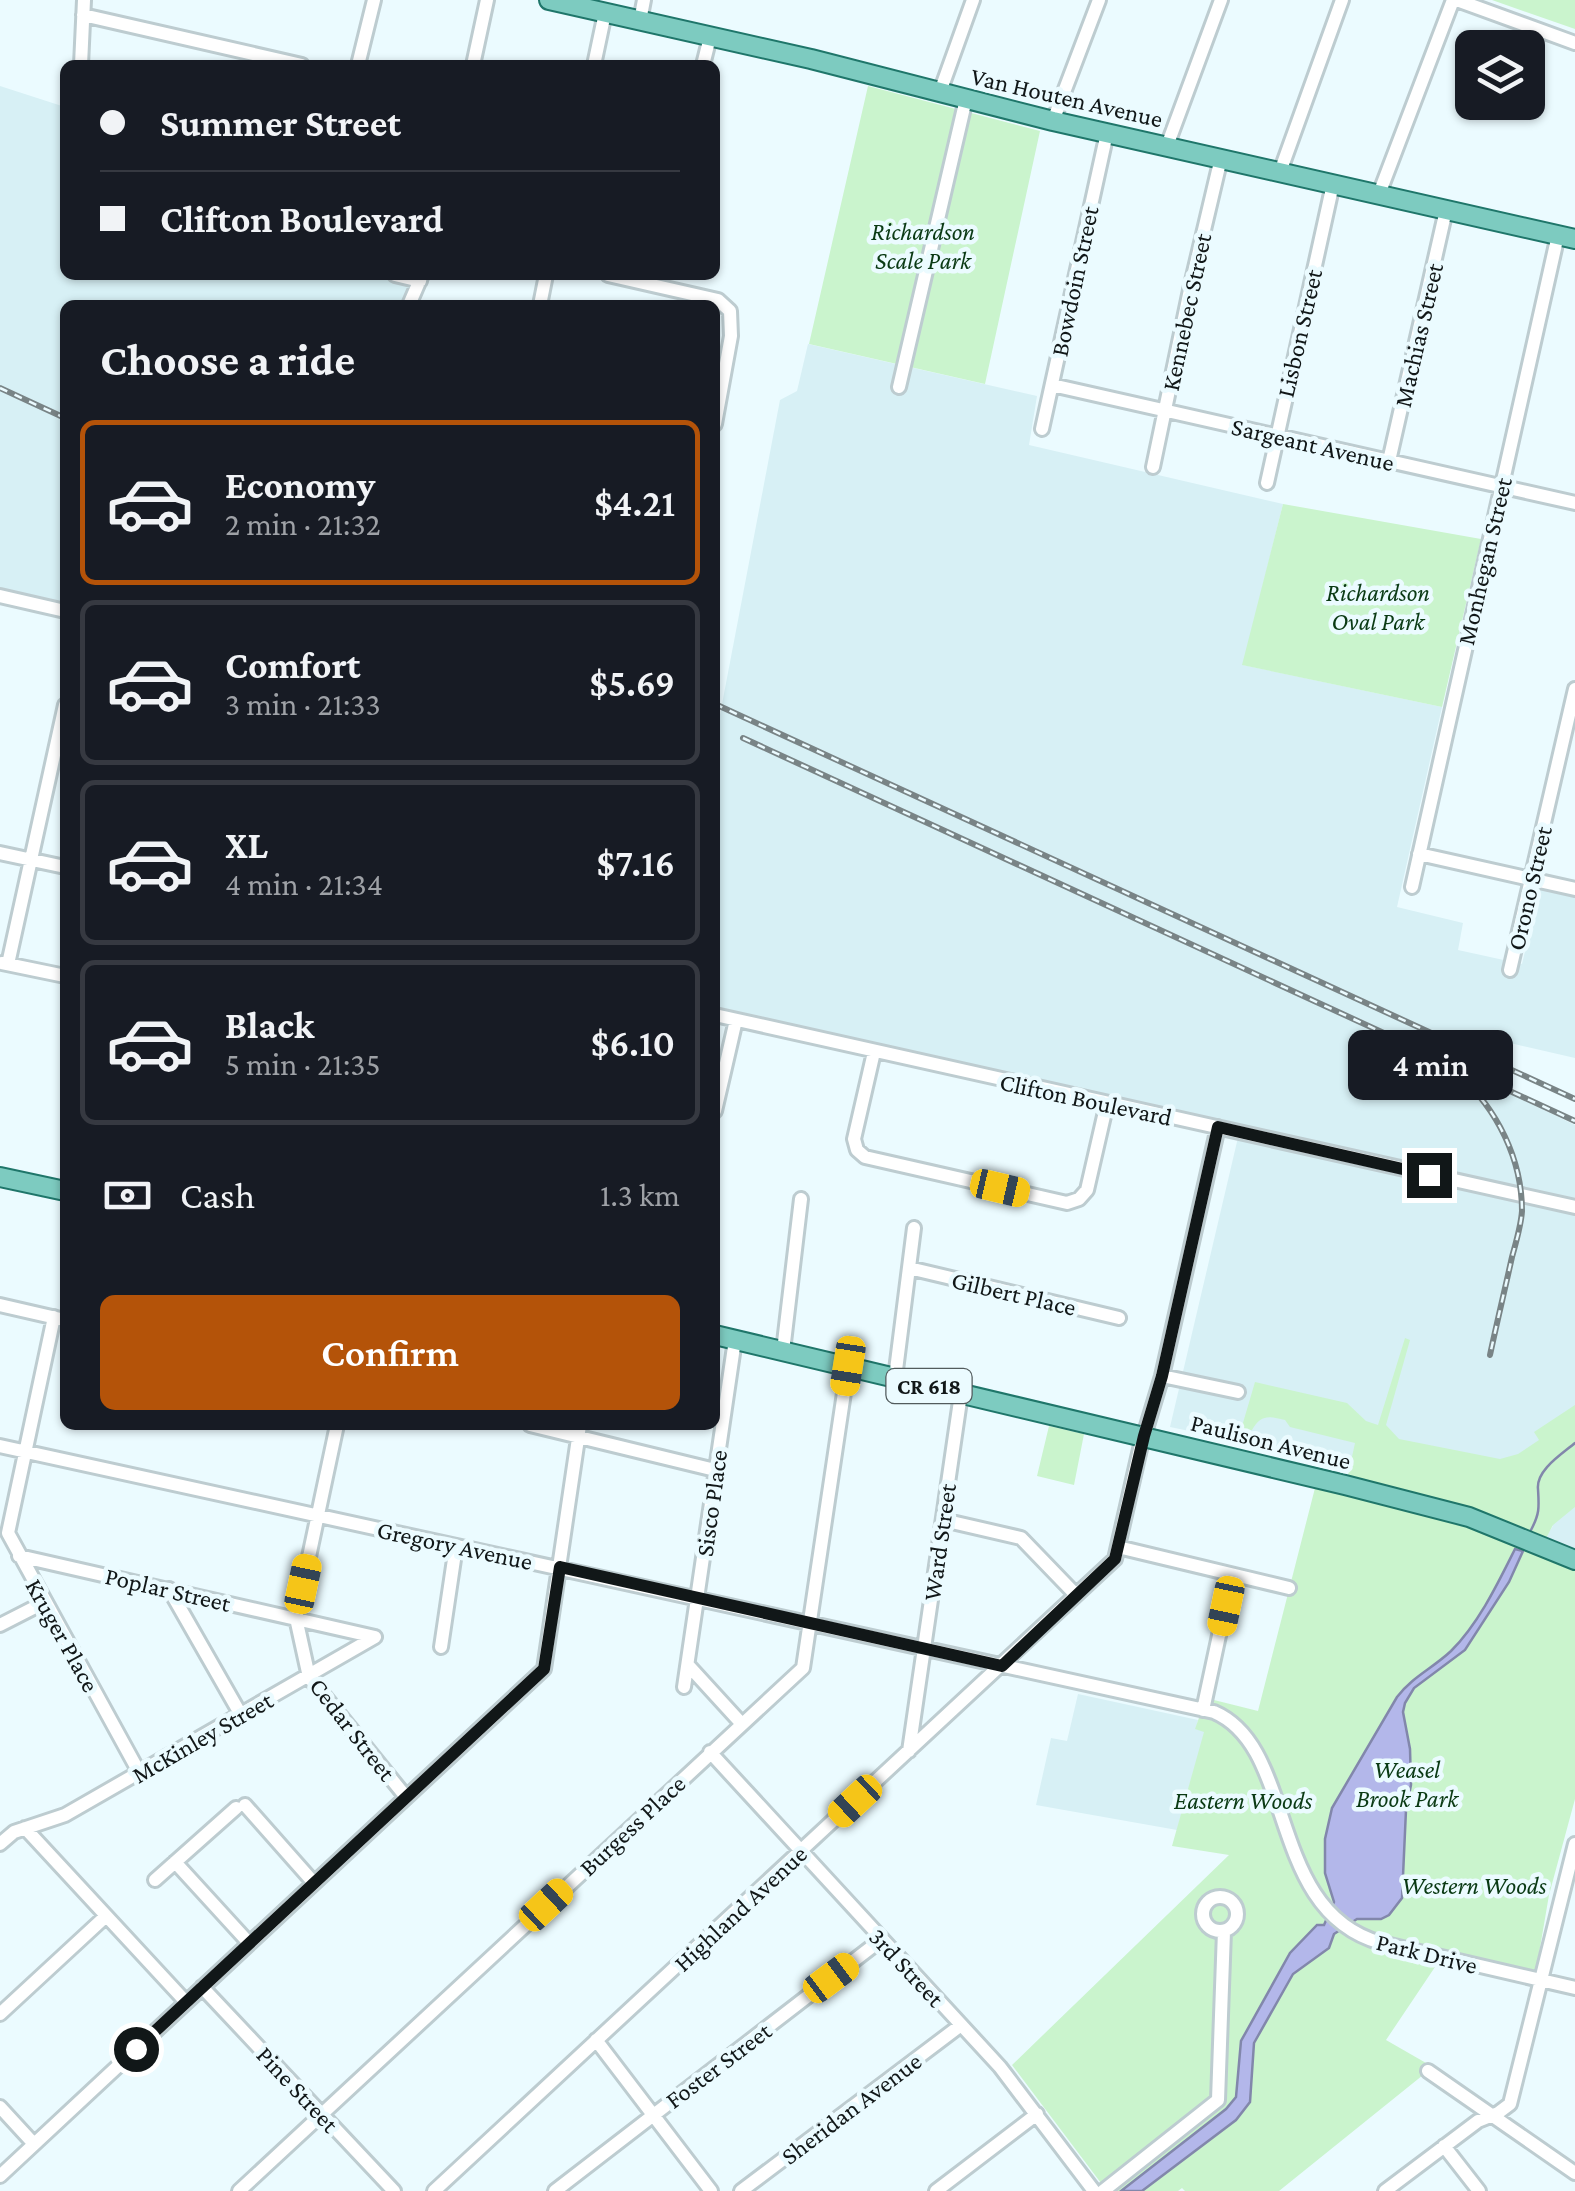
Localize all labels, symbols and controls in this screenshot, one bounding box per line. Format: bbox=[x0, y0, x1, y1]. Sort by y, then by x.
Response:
map controls bbox=[1455, 30, 1545, 120]
button: layers bbox=[1455, 30, 1545, 120]
street label: Van Houten Avenue bbox=[968, 62, 1165, 133]
text: Summer Street bbox=[160, 102, 401, 144]
text: Clifton Boulevard bbox=[160, 198, 443, 240]
street label: Bowdoin Street bbox=[1045, 203, 1104, 359]
park label: Richardson Scale Park bbox=[871, 218, 975, 274]
street label: Kennebec Street bbox=[1157, 230, 1217, 393]
street label: Machias Street bbox=[1389, 260, 1448, 410]
street label: Lisbon Street bbox=[1272, 266, 1327, 400]
text: Choose a ride bbox=[100, 335, 355, 385]
street label: Sargeant Avenue bbox=[1229, 413, 1397, 477]
icon: car bbox=[105, 458, 195, 548]
text: Economy bbox=[225, 464, 375, 506]
street label: Monhegan Street bbox=[1452, 474, 1518, 648]
text: $4.21 bbox=[594, 482, 675, 524]
text: 2 min · 21:32 bbox=[225, 506, 381, 542]
park label: Richardson Oval Park bbox=[1326, 579, 1430, 635]
icon: car bbox=[105, 638, 195, 728]
text: Comfort bbox=[225, 644, 361, 686]
text: $5.69 bbox=[590, 662, 675, 704]
text: 3 min · 21:33 bbox=[225, 686, 381, 722]
icon: car bbox=[105, 818, 195, 908]
street label: Orono Street bbox=[1502, 823, 1557, 953]
text: XL bbox=[225, 824, 268, 866]
text: $7.16 bbox=[597, 842, 675, 884]
text: 4 min · 21:34 bbox=[225, 866, 383, 902]
icon: car bbox=[105, 998, 195, 1088]
text: Black bbox=[225, 1004, 314, 1046]
text: $6.10 bbox=[591, 1022, 675, 1064]
callout: 4 min bbox=[1346, 1030, 1512, 1100]
text: 5 min · 21:35 bbox=[225, 1046, 381, 1082]
text: 4 min bbox=[1392, 1047, 1469, 1083]
street label: Clifton Boulevard bbox=[997, 1068, 1174, 1131]
route end bbox=[1407, 1153, 1452, 1198]
car bbox=[967, 1167, 1033, 1209]
icon: cash bbox=[100, 1168, 155, 1223]
text: Cash bbox=[180, 1174, 255, 1216]
text: 1.3 km bbox=[600, 1177, 680, 1213]
street label: Gilbert Place bbox=[949, 1266, 1079, 1321]
button: Confirm bbox=[100, 1295, 680, 1410]
car bbox=[828, 1334, 868, 1398]
road number: CR 618 bbox=[886, 1369, 972, 1403]
street label: Paulison Avenue bbox=[1188, 1409, 1354, 1474]
street label: Sisco Place bbox=[691, 1448, 732, 1558]
street label: Ward Street bbox=[918, 1481, 961, 1602]
street label: Gregory Avenue bbox=[374, 1516, 535, 1576]
car bbox=[282, 1552, 324, 1616]
street label: Poplar Street bbox=[102, 1562, 234, 1618]
street label: Kruger Place bbox=[20, 1574, 105, 1697]
car bbox=[1205, 1574, 1247, 1638]
street label: Cedar Street bbox=[304, 1673, 401, 1786]
street label: McKinley Street bbox=[127, 1686, 278, 1789]
park label: Weasel Brook Park bbox=[1356, 1756, 1459, 1812]
street label: Burgess Place bbox=[574, 1770, 691, 1882]
car bbox=[823, 1770, 887, 1832]
park label: Eastern Woods bbox=[1174, 1787, 1313, 1814]
street label: Highland Avenue bbox=[668, 1840, 813, 1977]
park label: Western Woods bbox=[1402, 1872, 1547, 1899]
car bbox=[514, 1874, 578, 1936]
street label: 3rd Street bbox=[864, 1923, 950, 2012]
street label: Park Drive bbox=[1373, 1928, 1480, 1979]
car bbox=[798, 1948, 864, 2008]
street label: Foster Street bbox=[660, 2017, 777, 2114]
route start bbox=[114, 2027, 159, 2072]
street label: Pine Street bbox=[251, 2041, 344, 2138]
street label: Sheridan Avenue bbox=[776, 2047, 927, 2170]

